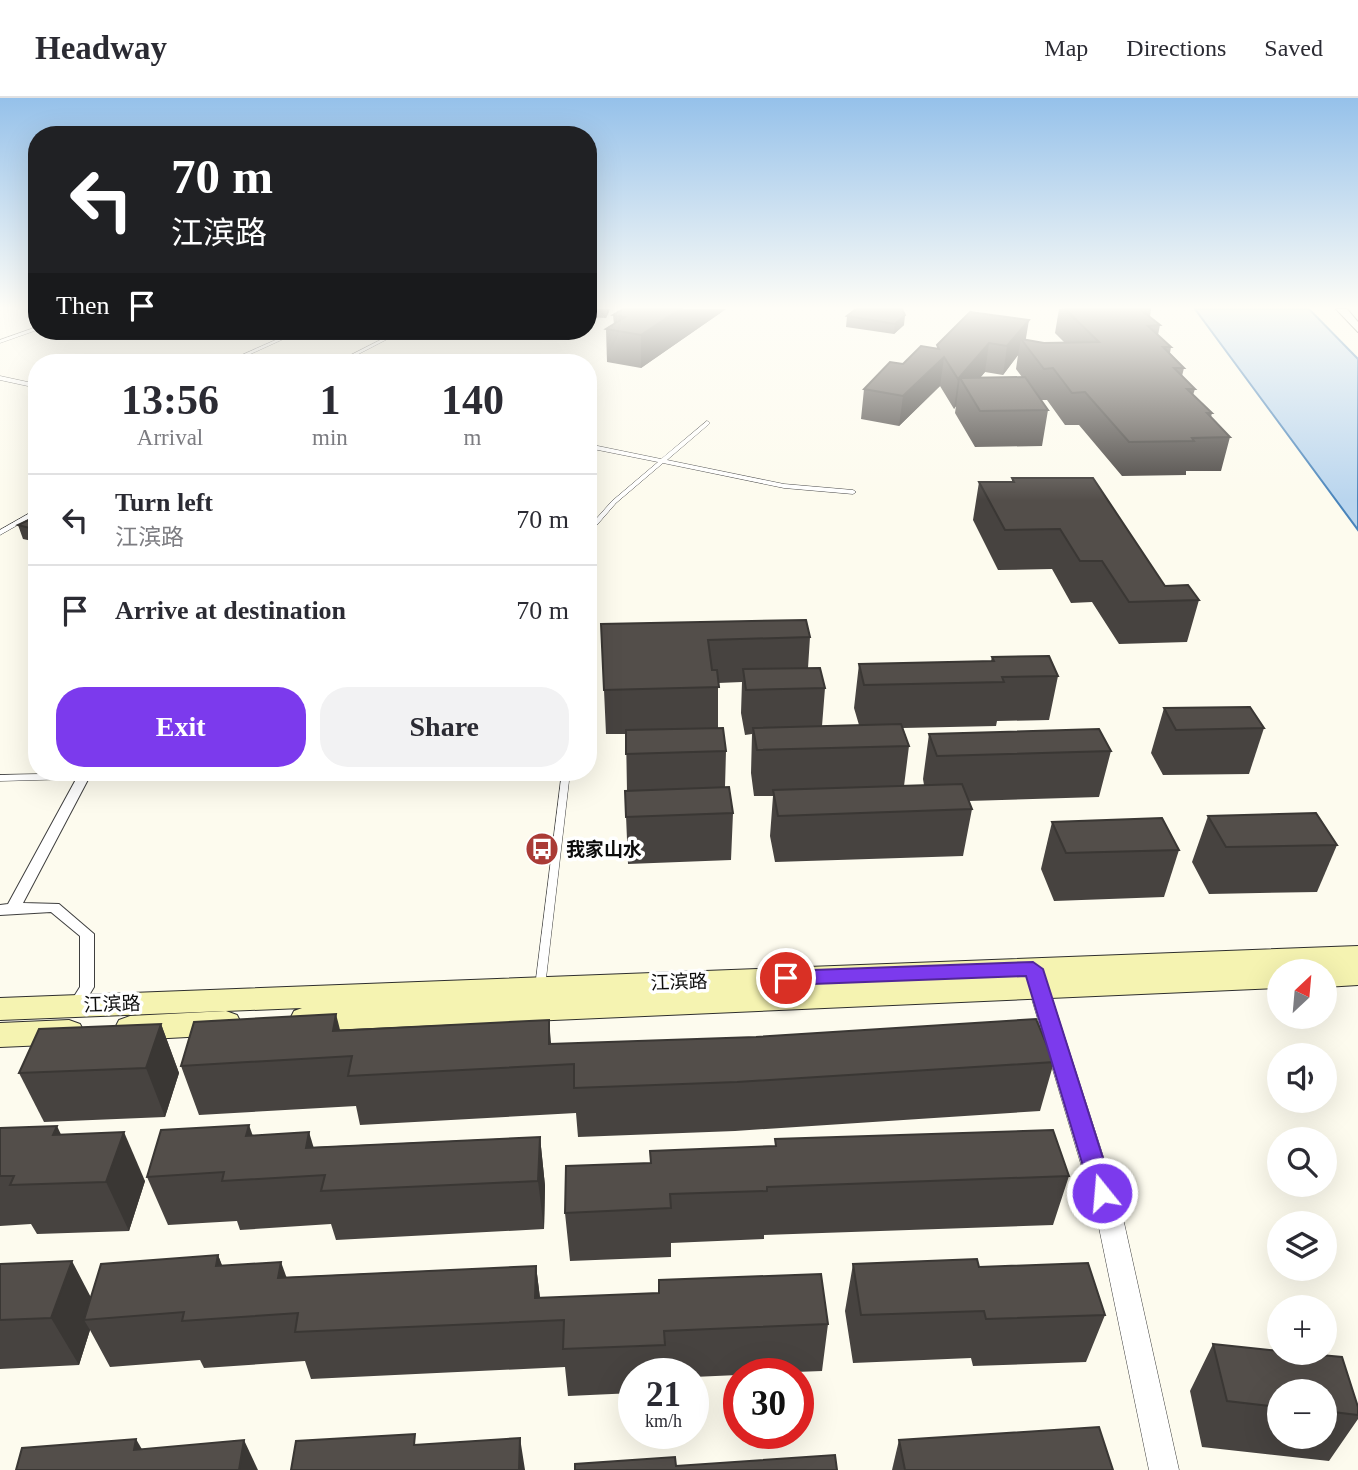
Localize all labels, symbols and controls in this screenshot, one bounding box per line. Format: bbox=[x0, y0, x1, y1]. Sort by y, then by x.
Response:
text: Headway bbox=[35, 30, 167, 66]
text: Map bbox=[1044, 35, 1088, 61]
text: Directions bbox=[1126, 35, 1226, 61]
text: Saved bbox=[1264, 35, 1323, 61]
text: 70 m bbox=[171, 149, 273, 204]
icon: left bbox=[56, 154, 147, 245]
text: 江滨路 bbox=[171, 215, 267, 251]
icon: arrive bbox=[123, 287, 161, 325]
text: Then bbox=[56, 291, 109, 320]
text: 13:56 bbox=[121, 377, 219, 423]
text: 1 bbox=[319, 377, 340, 423]
text: 140 bbox=[441, 377, 504, 423]
text: Arrival bbox=[137, 425, 203, 450]
text: min bbox=[312, 425, 348, 450]
text: m bbox=[463, 425, 481, 450]
text: Turn left bbox=[115, 488, 213, 517]
icon: left bbox=[56, 501, 94, 539]
text: 70 m bbox=[516, 505, 569, 534]
text: 江滨路 bbox=[115, 525, 184, 550]
icon: arrive bbox=[56, 592, 94, 630]
text: Arrive at destination bbox=[115, 596, 346, 625]
text: 70 m bbox=[516, 596, 569, 625]
button: Exit bbox=[56, 687, 306, 767]
button: Share bbox=[320, 687, 569, 767]
bus stop icon: 我家山水 bbox=[523, 830, 561, 868]
place label: 我家山水 bbox=[566, 839, 642, 860]
pin bbox=[756, 948, 816, 1008]
icon: arrive bbox=[767, 959, 805, 997]
north arrow bbox=[1267, 959, 1337, 1029]
map controls bbox=[1267, 959, 1337, 1449]
street label: 江滨路 bbox=[650, 971, 708, 993]
street label: 江滨路 bbox=[83, 993, 141, 1015]
button: sound bbox=[1267, 1043, 1337, 1113]
button: search bbox=[1267, 1127, 1337, 1197]
position arrow bbox=[1065, 1156, 1139, 1230]
button: layers bbox=[1267, 1211, 1337, 1281]
button: + bbox=[1267, 1295, 1337, 1365]
speed limit sign: 30 bbox=[723, 1358, 814, 1449]
text: 21 bbox=[646, 1375, 681, 1414]
button: − bbox=[1267, 1379, 1337, 1449]
text: km/h bbox=[645, 1411, 682, 1431]

